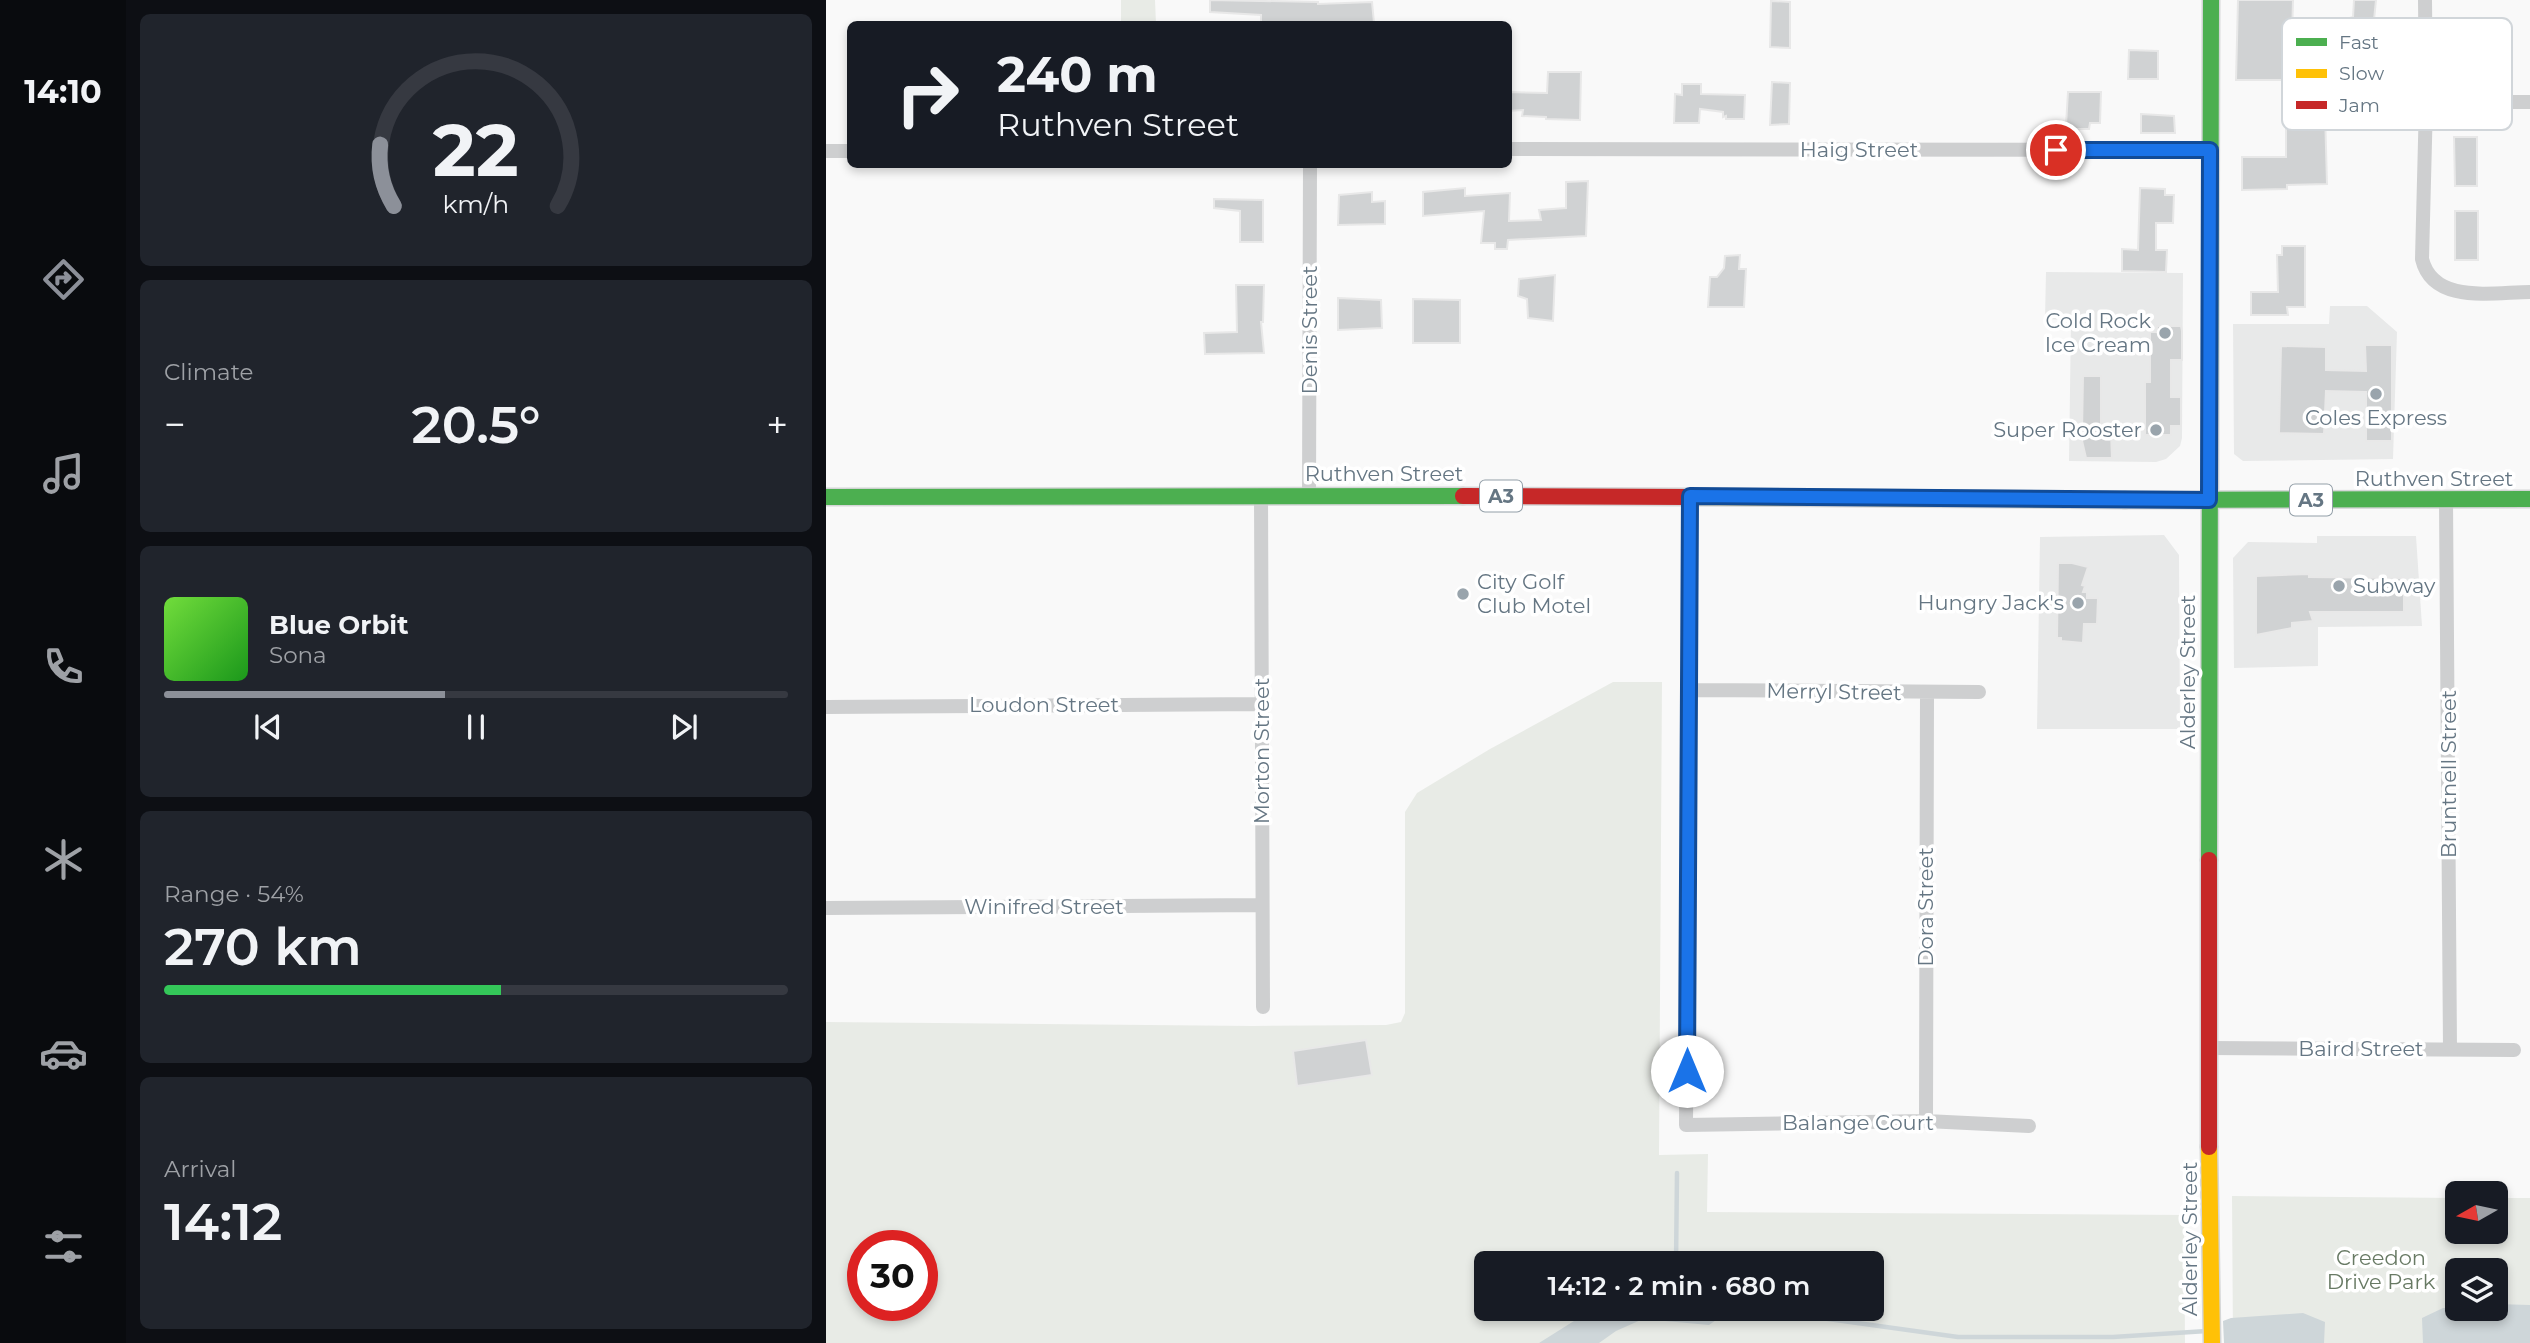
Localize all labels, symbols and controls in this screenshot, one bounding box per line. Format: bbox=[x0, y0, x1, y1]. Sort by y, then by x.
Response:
legend bbox=[2282, 18, 2512, 130]
text: Fast bbox=[2339, 31, 2379, 54]
text: 240 m bbox=[997, 45, 1158, 104]
icon: right bbox=[882, 49, 973, 140]
text: Slow bbox=[2339, 62, 2384, 85]
text: 14:10 bbox=[24, 72, 102, 111]
text: Jam bbox=[2338, 94, 2380, 117]
text: Ruthven Street bbox=[997, 105, 1239, 144]
text: 22 bbox=[433, 106, 519, 194]
pin bbox=[2026, 120, 2086, 180]
icon: arrive bbox=[2037, 131, 2075, 169]
street label: Haig Street bbox=[1800, 137, 1918, 162]
text: km/h bbox=[443, 189, 509, 219]
icon: directions bbox=[39, 255, 88, 304]
street label: Denis Street bbox=[1297, 265, 1322, 395]
place label: Cold Rock Ice Cream bbox=[2045, 308, 2151, 357]
marker: Cold Rock Ice Cream bbox=[2157, 325, 2173, 341]
text: Climate bbox=[164, 358, 253, 386]
marker: Coles Express bbox=[2368, 386, 2384, 402]
text: 20.5° bbox=[412, 393, 540, 456]
text: − bbox=[164, 401, 186, 448]
text: + bbox=[766, 401, 788, 448]
place label: Coles Express bbox=[2305, 405, 2447, 430]
place label: Super Rooster bbox=[1993, 417, 2142, 442]
marker: Super Rooster bbox=[2148, 422, 2164, 438]
icon: music bbox=[39, 449, 88, 498]
street label: Ruthven Street bbox=[1305, 461, 1463, 486]
street label: Ruthven Street bbox=[2355, 466, 2513, 491]
road number: A3 bbox=[1480, 481, 1522, 512]
road number: A3 bbox=[2290, 485, 2332, 516]
place label: City Golf Club Motel bbox=[1477, 569, 1591, 618]
place label: Subway bbox=[2353, 573, 2436, 598]
marker: Subway bbox=[2331, 578, 2347, 594]
marker: City Golf Club Motel bbox=[1455, 586, 1471, 602]
place label: Hungry Jack's bbox=[1917, 590, 2064, 615]
marker: Hungry Jack's bbox=[2070, 595, 2086, 611]
street label: Alderley Street bbox=[2175, 595, 2200, 749]
text: Blue Orbit bbox=[269, 609, 408, 641]
text: Sona bbox=[269, 641, 327, 669]
icon: phone bbox=[39, 642, 88, 691]
street label: Morton Street bbox=[1249, 678, 1274, 824]
street label: Merryl Street bbox=[1766, 678, 1902, 705]
street label: Bruntnell Street bbox=[2436, 690, 2461, 858]
street label: Loudon Street bbox=[969, 692, 1119, 717]
icon: previous bbox=[249, 708, 287, 746]
icon: pause bbox=[457, 708, 495, 746]
icon: next bbox=[665, 708, 703, 746]
icon: climate bbox=[39, 835, 88, 884]
street label: Dora Street bbox=[1913, 847, 1938, 967]
text: Range · 54% bbox=[164, 880, 304, 908]
street label: Winifred Street bbox=[964, 894, 1124, 919]
text: 270 km bbox=[164, 915, 362, 978]
icon: car bbox=[39, 1029, 88, 1078]
position arrow bbox=[1650, 1034, 1724, 1108]
street label: Baird Street bbox=[2298, 1036, 2424, 1061]
street label: Balange Court bbox=[1782, 1110, 1934, 1135]
text: Arrival bbox=[164, 1155, 237, 1183]
street label: Alderley Street bbox=[2177, 1162, 2202, 1316]
north arrow bbox=[2445, 1181, 2508, 1244]
map controls bbox=[2445, 1181, 2508, 1321]
text: 14:12 bbox=[164, 1190, 282, 1253]
icon: filters bbox=[39, 1222, 88, 1271]
speed limit sign: 30 bbox=[847, 1230, 938, 1321]
park label: Creedon Drive Park bbox=[2327, 1245, 2436, 1294]
button: layers bbox=[2445, 1258, 2508, 1321]
text: 14:12 · 2 min · 680 m bbox=[1548, 1270, 1810, 1302]

